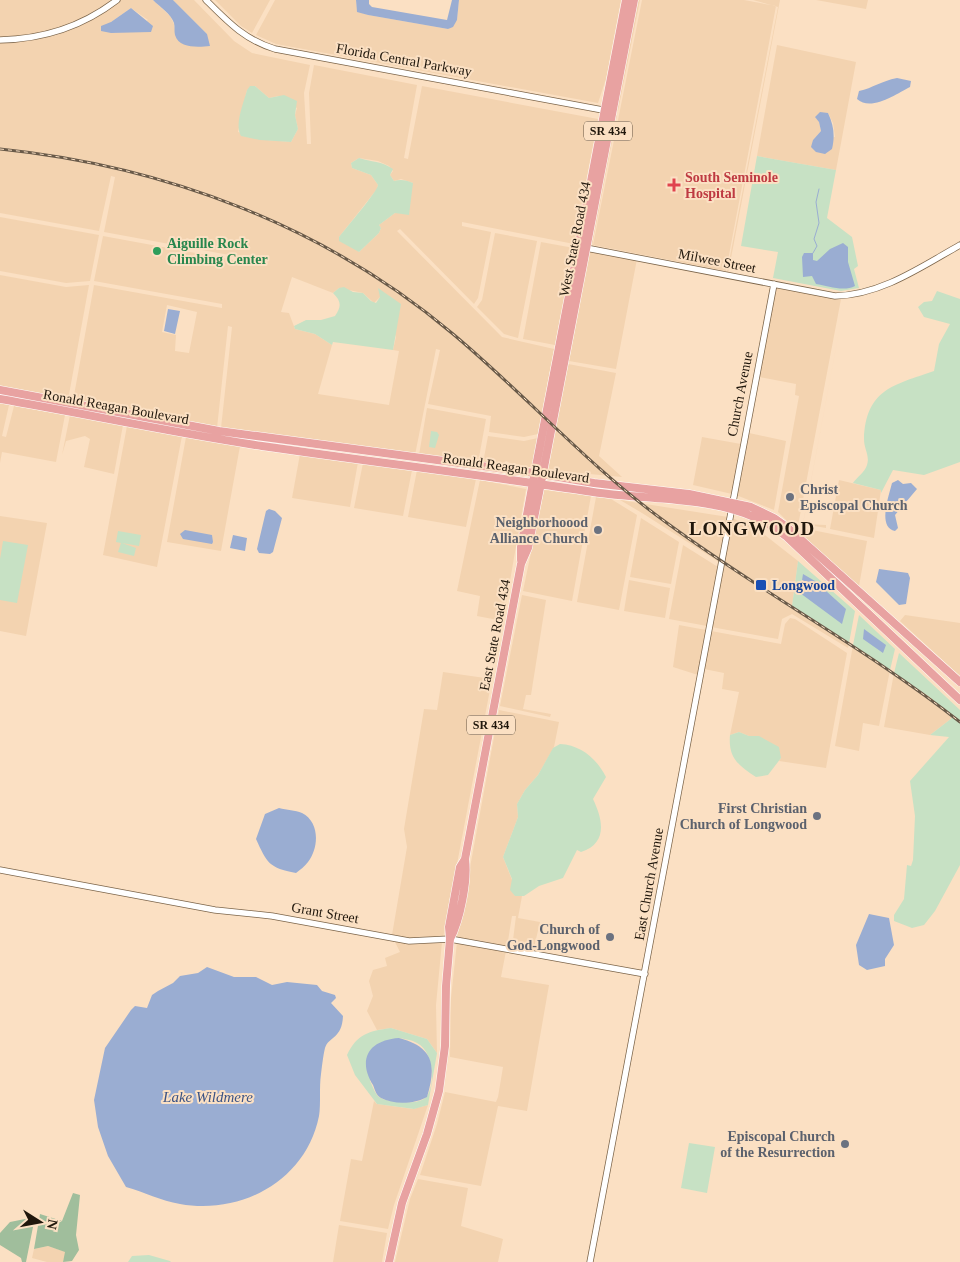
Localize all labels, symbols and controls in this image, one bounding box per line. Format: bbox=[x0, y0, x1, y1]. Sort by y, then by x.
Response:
street label: Florida Central Parkway bbox=[335, 41, 473, 79]
road number: SR 434 bbox=[584, 122, 632, 140]
place label: South Seminole Hospital bbox=[685, 170, 778, 201]
marker: South Seminole Hospital bbox=[667, 178, 681, 192]
street label: West State Road 434 bbox=[557, 180, 593, 298]
place label: Aiguille Rock Climbing Center bbox=[167, 236, 268, 267]
marker: Aiguille Rock Climbing Center bbox=[151, 245, 163, 257]
street label: Milwee Street bbox=[677, 246, 757, 276]
street label: Church Avenue bbox=[724, 350, 756, 438]
street label: Ronald Reagan Boulevard bbox=[42, 387, 190, 427]
street label: Ronald Reagan Boulevard bbox=[442, 450, 590, 486]
place label: Christ Episcopal Church bbox=[800, 482, 908, 513]
marker: Christ Episcopal Church bbox=[784, 491, 796, 503]
place label: Neighborhoood Alliance Church bbox=[490, 515, 588, 546]
district label: LONGWOOD bbox=[689, 518, 815, 539]
marker: Neighborhoood Alliance Church bbox=[592, 524, 604, 536]
street label: East State Road 434 bbox=[477, 578, 513, 692]
marker: Longwood bbox=[754, 578, 768, 592]
place label: Longwood bbox=[772, 578, 835, 593]
road number: SR 434 bbox=[467, 716, 515, 734]
place label: First Christian Church of Longwood bbox=[680, 801, 807, 832]
marker: First Christian Church of Longwood bbox=[811, 810, 823, 822]
street label: East Church Avenue bbox=[632, 827, 666, 941]
street label: Grant Street bbox=[290, 900, 360, 926]
place label: Church of God-Longwood bbox=[507, 922, 600, 953]
marker: Church of God-Longwood bbox=[604, 931, 616, 943]
water label: Lake Wildmere bbox=[162, 1089, 253, 1105]
place label: Episcopal Church of the Resurrection bbox=[720, 1129, 835, 1160]
marker: Episcopal Church of the Resurrection bbox=[839, 1138, 851, 1150]
north arrow bbox=[15, 1197, 65, 1247]
text: N bbox=[44, 1218, 61, 1231]

